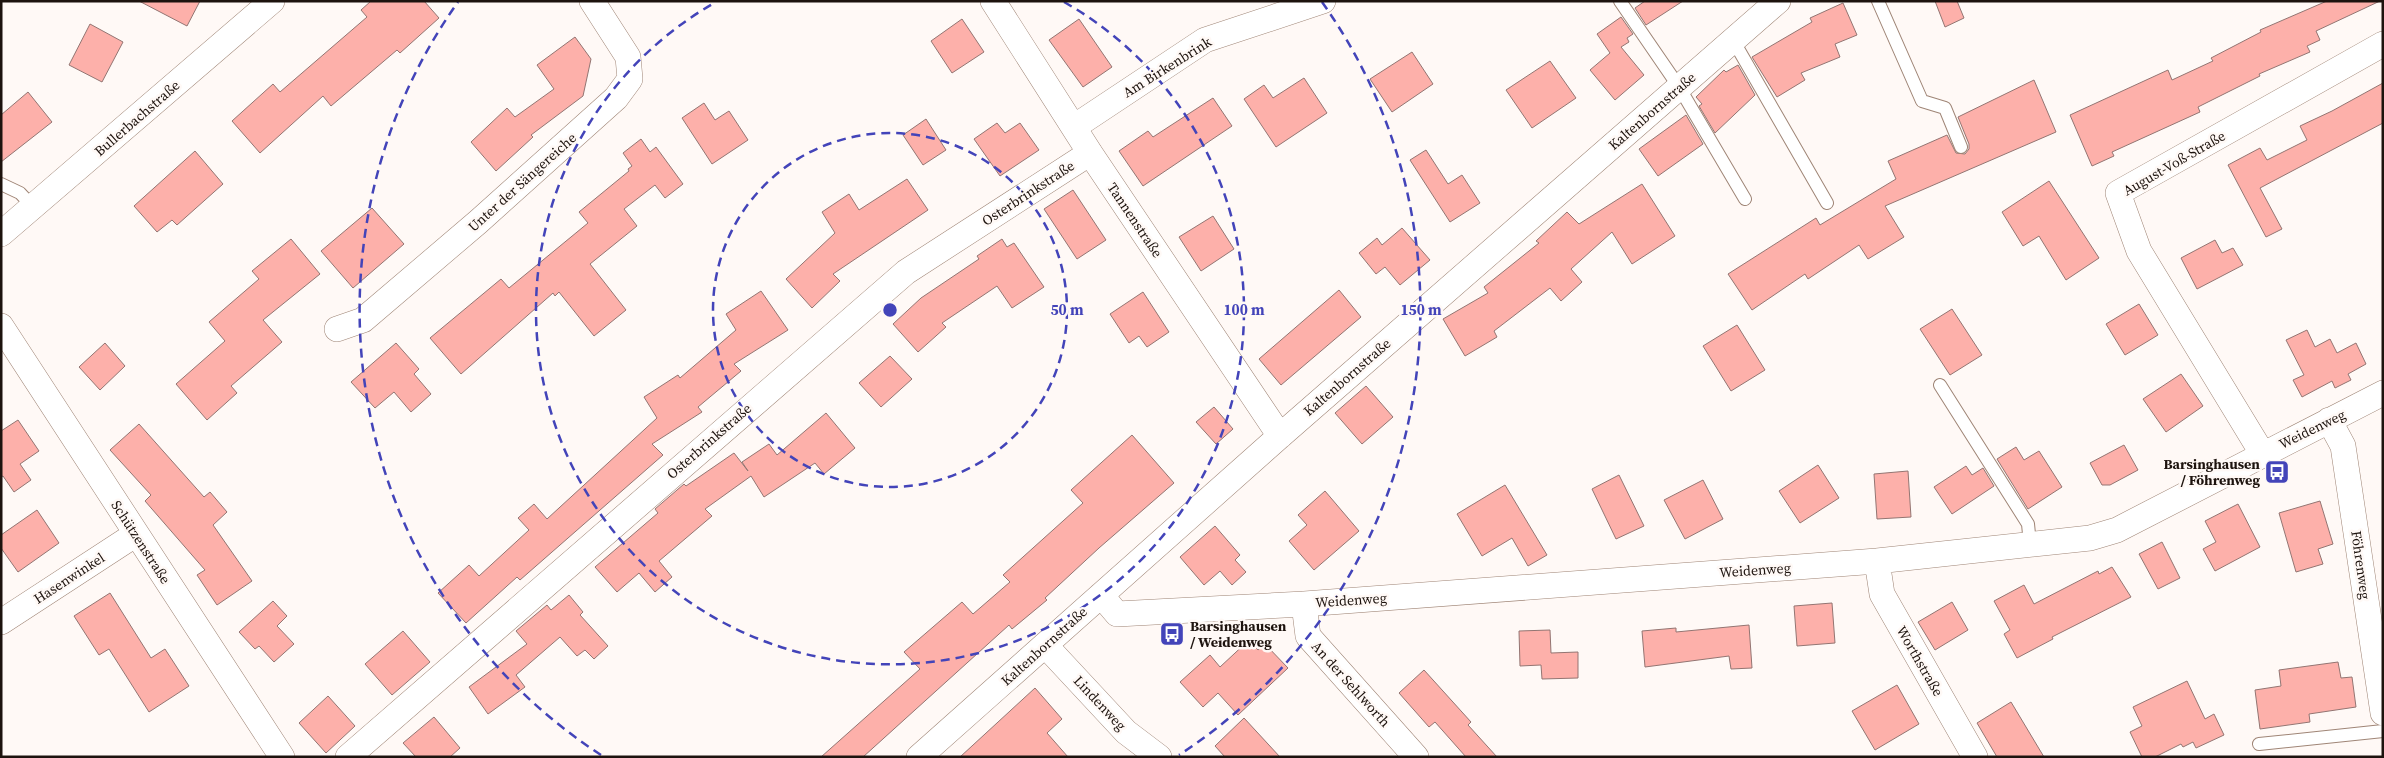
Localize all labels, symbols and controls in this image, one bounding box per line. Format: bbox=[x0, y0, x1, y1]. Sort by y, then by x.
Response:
street label: Am Birkenbrink bbox=[1119, 32, 1216, 102]
street label: Kaltenbornstraße bbox=[1604, 67, 1700, 155]
street label: Bullerbachstraße bbox=[90, 75, 184, 161]
street label: August-Voß-Straße bbox=[2119, 126, 2229, 200]
street label: Unter der Sängereiche bbox=[463, 128, 581, 236]
street label: Osterbrinkstraße bbox=[978, 156, 1078, 230]
street label: Tannenstraße bbox=[1103, 179, 1167, 261]
text: 50 m bbox=[1050, 299, 1084, 320]
text: 100 m bbox=[1223, 299, 1265, 320]
text: 150 m bbox=[1400, 299, 1442, 320]
centre of rings bbox=[881, 301, 899, 319]
street label: Kaltenbornstraße bbox=[1299, 333, 1395, 421]
street label: Osterbrinkstraße bbox=[662, 398, 756, 484]
street label: Weidenweg bbox=[2275, 404, 2349, 454]
place label: Barsinghausen / Föhrenweg bbox=[2164, 454, 2260, 490]
bus stop icon: Barsinghausen / Föhrenweg bbox=[2264, 459, 2290, 485]
street label: Schützenstraße bbox=[107, 496, 175, 588]
street label: Föhrenweg bbox=[2346, 529, 2376, 601]
street label: Hasenwinkel bbox=[30, 548, 108, 608]
street label: Weidenweg bbox=[1719, 558, 1791, 582]
street label: Weidenweg bbox=[1315, 588, 1387, 612]
street label: Kaltenbornstraße bbox=[997, 602, 1091, 690]
place label: Barsinghausen / Weidenweg bbox=[1190, 616, 1287, 652]
bus stop icon: Barsinghausen / Weidenweg bbox=[1159, 621, 1185, 647]
street label: Worthstraße bbox=[1892, 622, 1948, 700]
street label: An der Sehlworth bbox=[1307, 637, 1395, 731]
street label: Lindenweg bbox=[1069, 671, 1131, 735]

